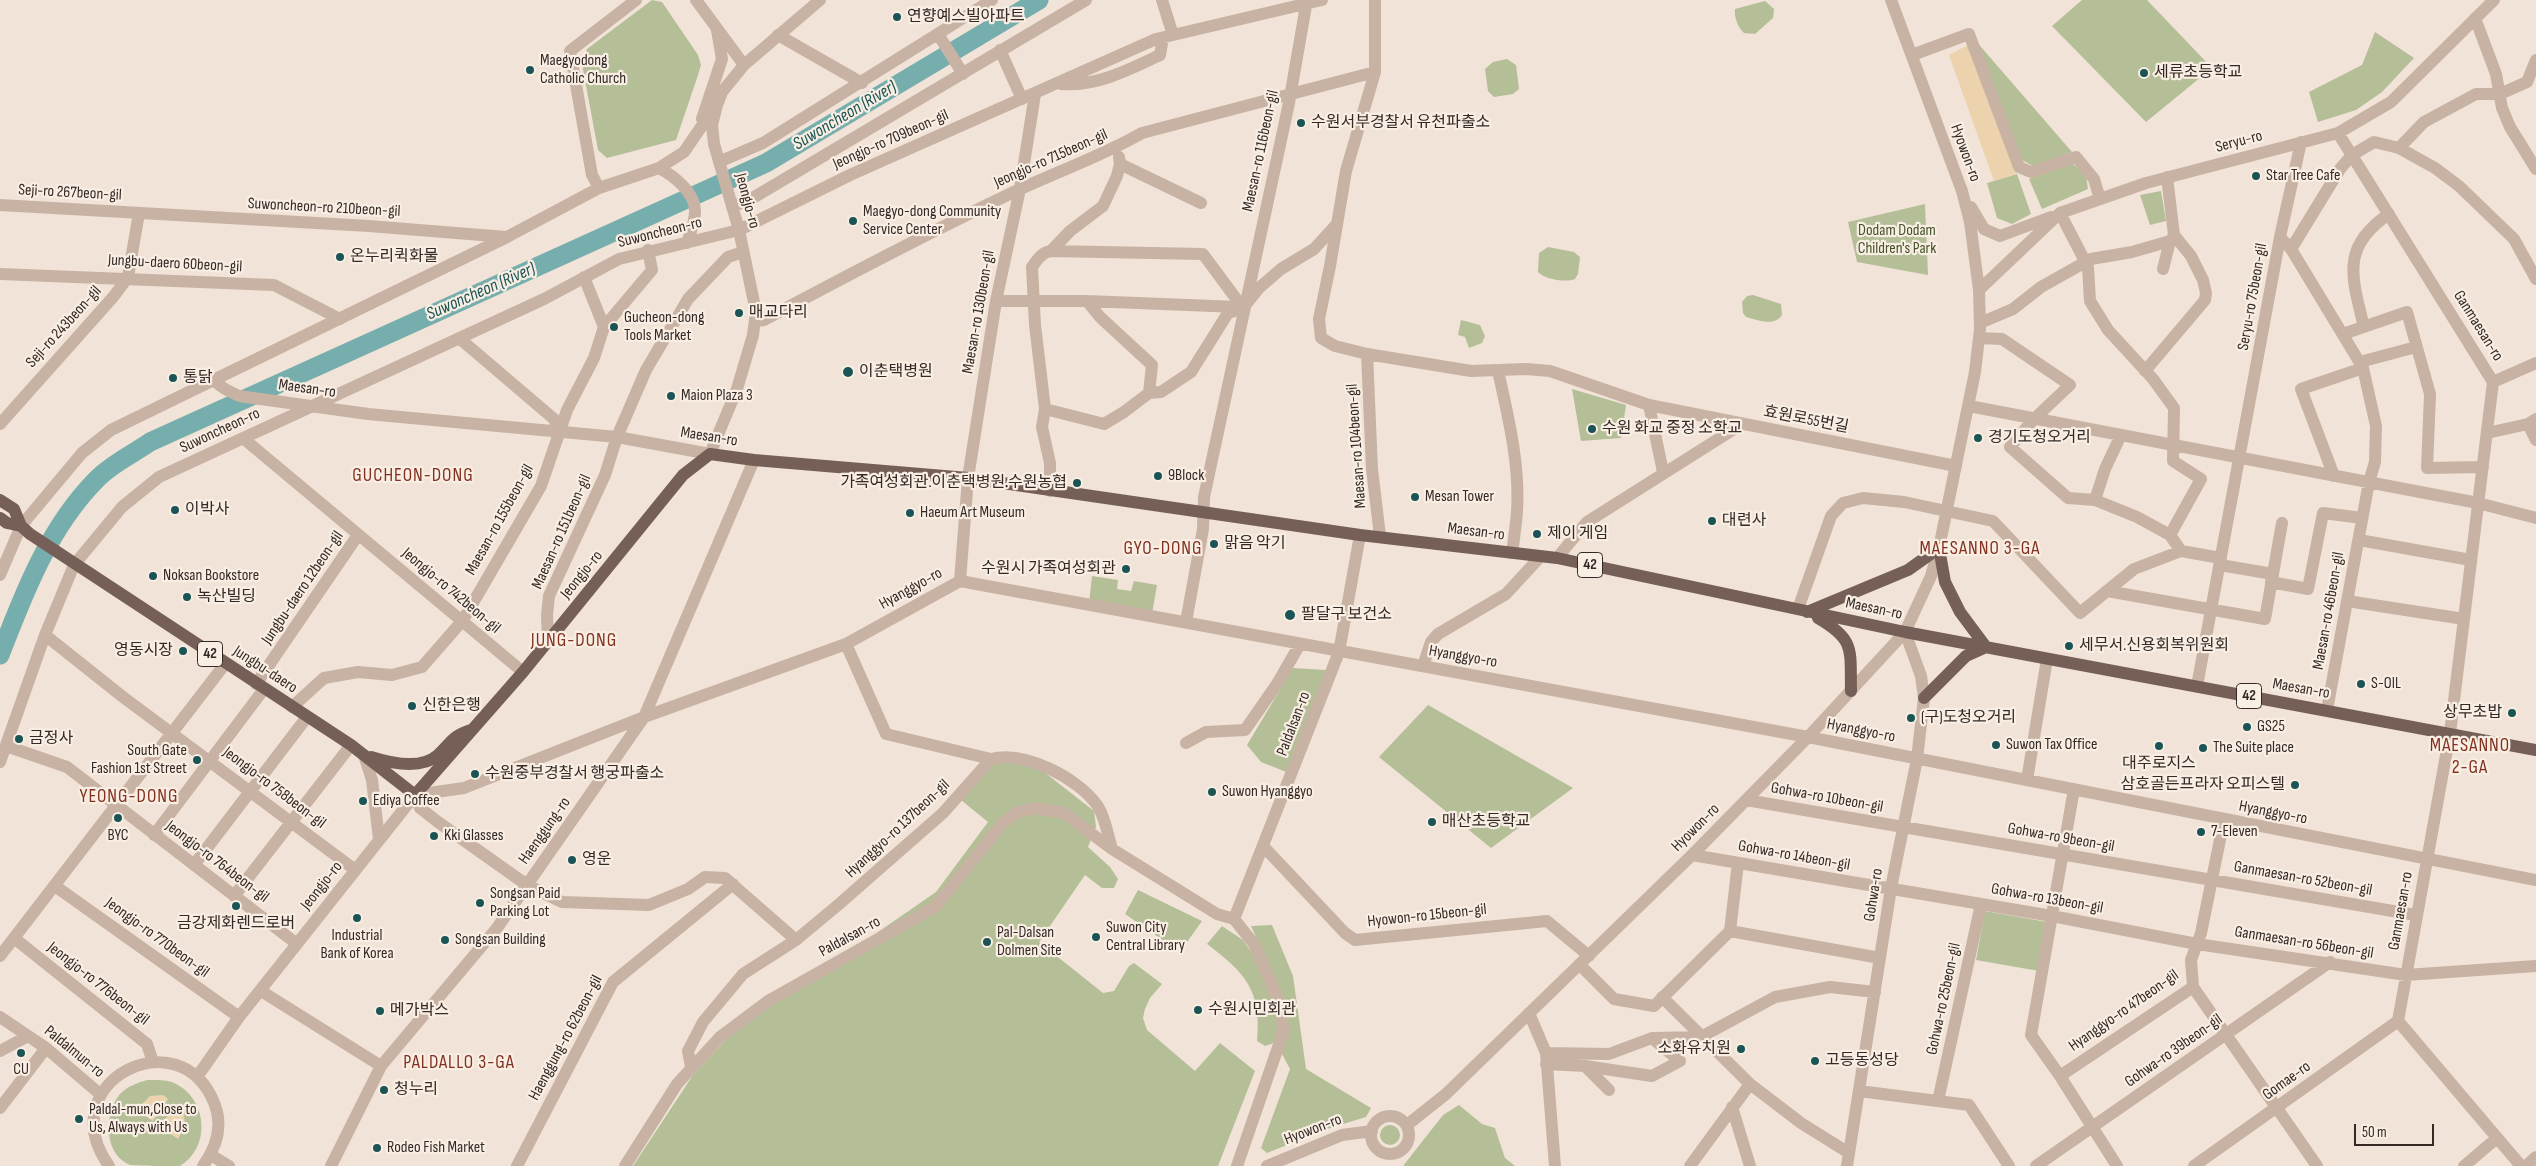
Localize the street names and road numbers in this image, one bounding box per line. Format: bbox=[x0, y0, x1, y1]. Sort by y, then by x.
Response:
street label: Maesan-ro 116beon-gil bbox=[1239, 89, 1283, 213]
street label: Jeongjo-ro 709beon-gil bbox=[830, 106, 952, 174]
street label: Hyowon-ro bbox=[1946, 122, 1984, 184]
street label: Jeongjo-ro 715beon-gil bbox=[991, 125, 1111, 193]
street label: Seryu-ro bbox=[2213, 127, 2265, 157]
street label: Jeongjo-ro bbox=[730, 171, 764, 231]
street label: Seji-ro 267beon-gil bbox=[18, 181, 122, 205]
street label: Suwoncheon-ro 210beon-gil bbox=[247, 194, 401, 222]
street label: Suwoncheon-ro bbox=[616, 213, 704, 253]
street label: Seryu-ro 75beon-gil bbox=[2234, 242, 2272, 352]
street label: Maesan-ro 130beon-gil bbox=[959, 249, 999, 375]
street label: Jungbu-daero 60beon-gil bbox=[107, 251, 243, 277]
street label: Seji-ro 243beon-gil bbox=[22, 282, 106, 372]
street label: Ganmaesan-ro bbox=[2449, 287, 2507, 365]
street label: Maesan-ro bbox=[277, 375, 337, 403]
street label: Maesan-ro 104beon-gil bbox=[1343, 383, 1371, 509]
street label: 효원로55번길 bbox=[1762, 402, 1850, 438]
street label: Suwoncheon-ro bbox=[177, 404, 263, 458]
street label: Maesan-ro bbox=[679, 423, 739, 451]
street label: Maesan-ro 155beon-gil bbox=[462, 461, 538, 579]
street label: Maesan-ro 151beon-gil bbox=[528, 472, 596, 592]
street label: Maesan-ro bbox=[1446, 519, 1506, 545]
street label: Jungbu-daero 12beon-gil bbox=[258, 528, 348, 648]
street label: Jeongjo-ro 742beon-gil bbox=[398, 544, 504, 638]
street label: Jeongjo-ro bbox=[557, 547, 607, 603]
street label: Maesan-ro 46beon-gil bbox=[2309, 551, 2349, 671]
road number: 42 bbox=[1578, 552, 1602, 578]
street label: Hyanggyo-ro bbox=[876, 564, 946, 614]
street label: Maesan-ro bbox=[1844, 594, 1904, 624]
road number: 42 bbox=[198, 642, 222, 666]
street label: Jungbu-daero bbox=[229, 642, 301, 698]
street label: Hyanggyo-ro bbox=[1427, 642, 1499, 672]
street label: Maesan-ro bbox=[2271, 675, 2331, 703]
road number: 42 bbox=[2236, 684, 2262, 708]
street label: Paldalsan-ro bbox=[1273, 689, 1315, 759]
street label: Hyanggyo-ro bbox=[1825, 715, 1897, 747]
street label: Jeongjo-ro 758beon-gil bbox=[219, 743, 329, 833]
street label: Hyanggyo-ro 137beon-gil bbox=[842, 776, 954, 882]
street label: Gohwa-ro 10beon-gil bbox=[1769, 779, 1885, 817]
street label: Haenggung-ro bbox=[515, 794, 575, 868]
street label: Hyanggyo-ro bbox=[2237, 797, 2309, 829]
street label: Hyowon-ro bbox=[1668, 800, 1724, 856]
street label: Jeongjo-ro 764beon-gil bbox=[162, 817, 272, 907]
street label: Gohwa-ro 9beon-gil bbox=[2006, 819, 2116, 857]
street label: Gohwa-ro 14beon-gil bbox=[1737, 837, 1851, 875]
street label: Ganmaesan-ro 52beon-gil bbox=[2232, 857, 2374, 901]
street label: Jeongjo-ro bbox=[297, 858, 347, 914]
street label: Gohwa-ro bbox=[1860, 867, 1888, 923]
street label: Ganmaesan-ro bbox=[2385, 870, 2417, 952]
street label: Gohwa-ro 13beon-gil bbox=[1990, 880, 2104, 918]
street label: Jeongjo-ro 770beon-gil bbox=[101, 894, 213, 982]
street label: Hyowon-ro 15beon-gil bbox=[1366, 900, 1488, 932]
street label: Paldalsan-ro bbox=[816, 912, 884, 962]
street label: Ganmaesan-ro 56beon-gil bbox=[2233, 923, 2375, 963]
street label: Jeongjo-ro 776beon-gil bbox=[43, 938, 153, 1030]
street label: Gohwa-ro 25beon-gil bbox=[1923, 941, 1965, 1057]
street label: Hyanggyo-ro 47beon-gil bbox=[2065, 966, 2183, 1056]
street label: Haenggung-ro 62beon-gil bbox=[525, 972, 607, 1104]
street label: Gohwa-ro 39beon-gil bbox=[2121, 1010, 2227, 1092]
street label: Paldalmun-ro bbox=[40, 1022, 108, 1082]
street label: Gomae-ro bbox=[2259, 1057, 2315, 1105]
street label: Hyowon-ro bbox=[1282, 1110, 1344, 1150]

